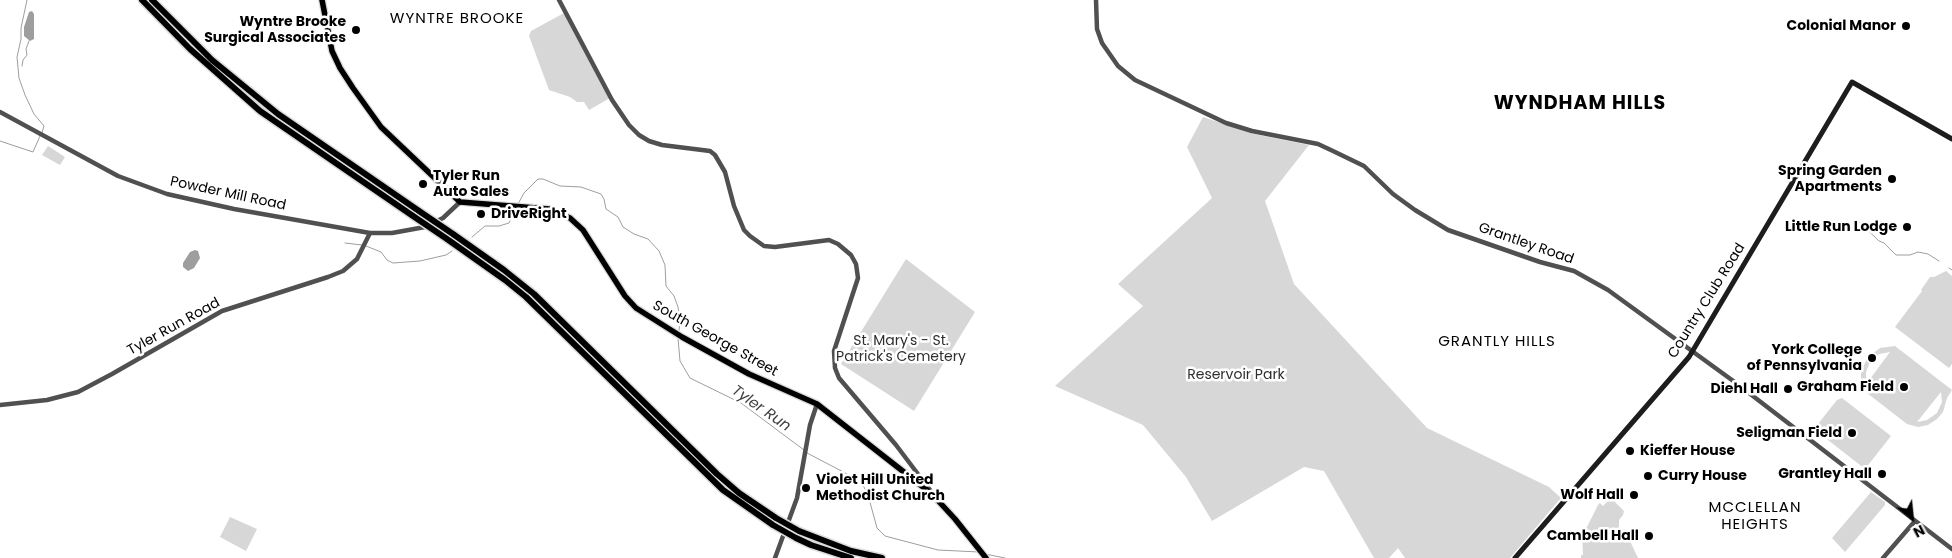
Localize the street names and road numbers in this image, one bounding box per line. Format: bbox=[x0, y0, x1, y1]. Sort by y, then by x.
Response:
street label: Powder Mill Road bbox=[168, 173, 288, 215]
street label: Grantley Road bbox=[1476, 220, 1576, 268]
street label: Country Club Road bbox=[1665, 240, 1749, 362]
street label: Tyler Run Road bbox=[125, 295, 223, 359]
street label: South George Street bbox=[649, 298, 781, 380]

